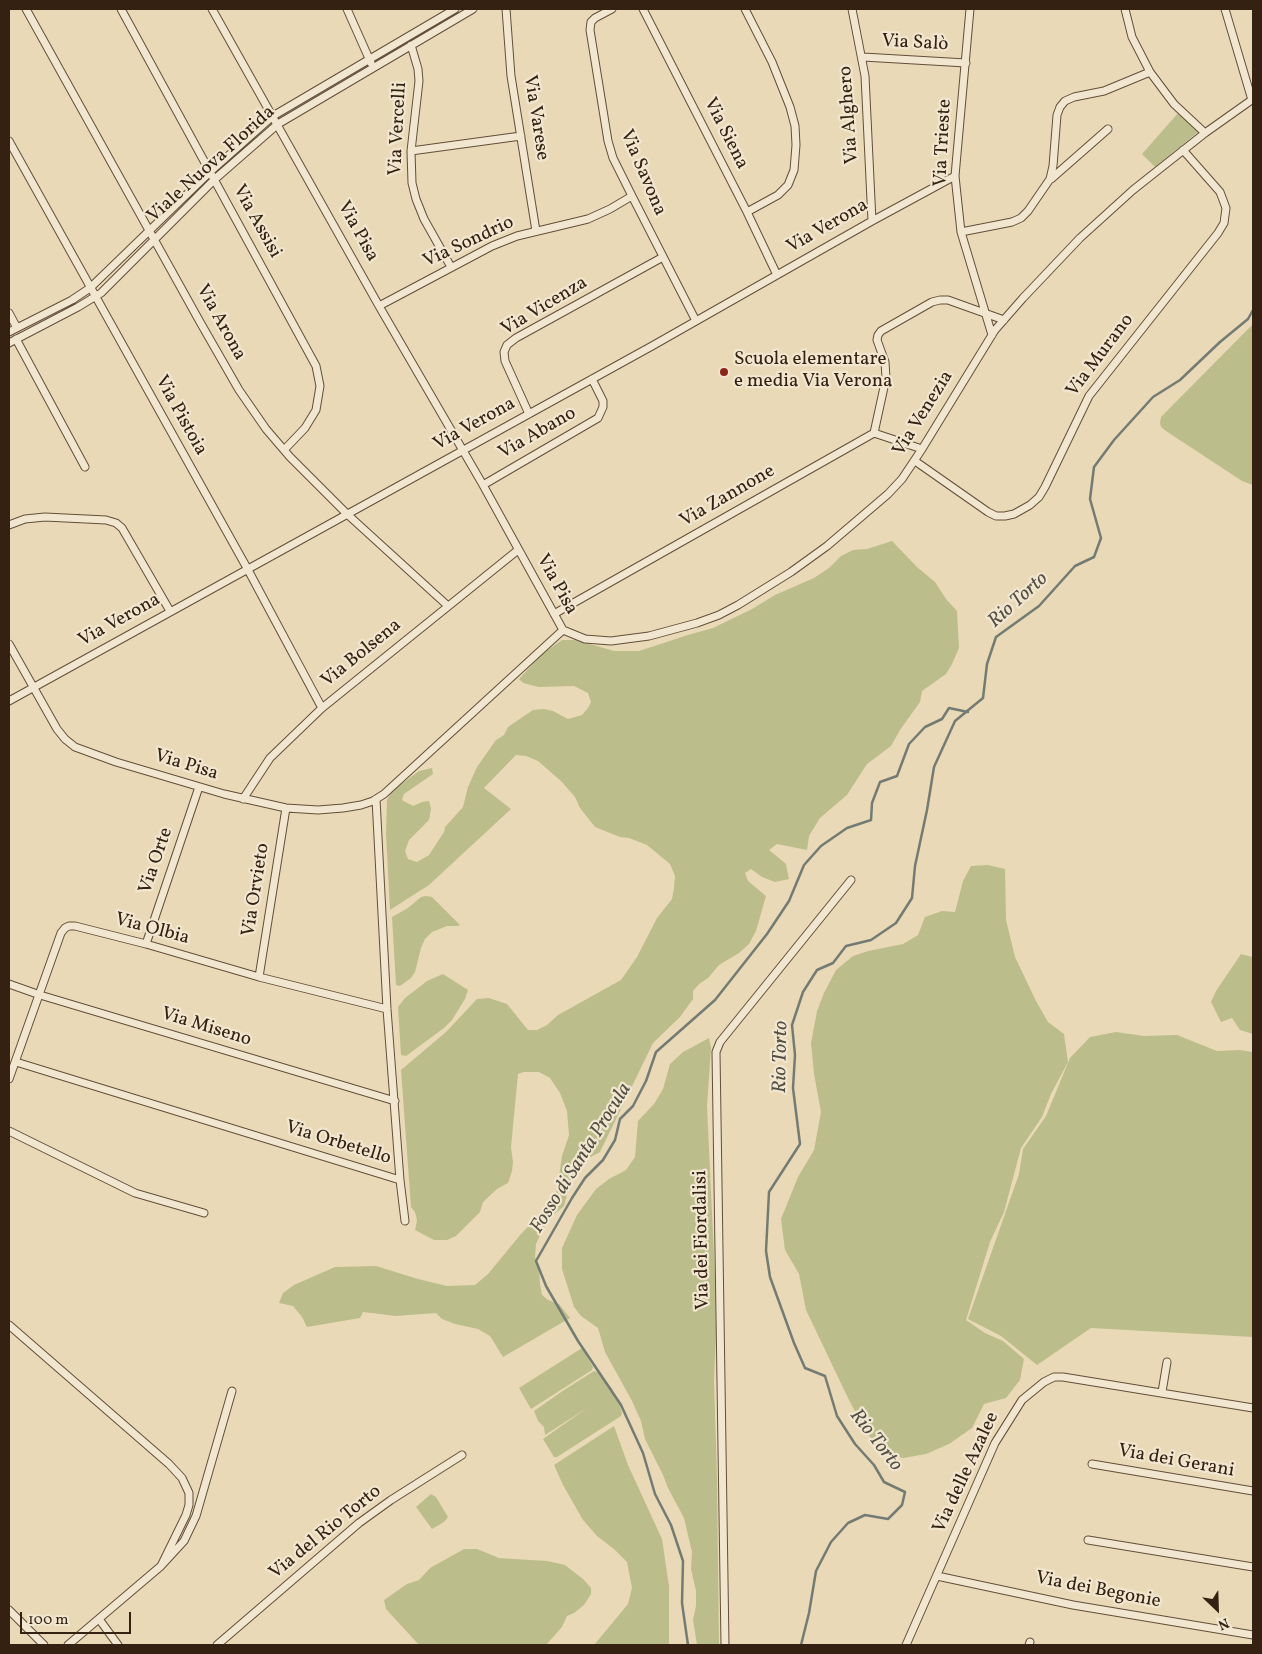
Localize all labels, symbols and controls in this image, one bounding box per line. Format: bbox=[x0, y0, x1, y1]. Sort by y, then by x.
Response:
street label: Via Salò bbox=[881, 31, 949, 57]
street label: Via Alghero bbox=[835, 65, 865, 165]
street label: Via Varese bbox=[517, 74, 553, 162]
street label: Via Vercelli bbox=[385, 82, 413, 176]
street label: Via Siena bbox=[697, 94, 753, 174]
street label: Via Trieste bbox=[930, 99, 958, 187]
street label: Viale Nuova Florida bbox=[143, 102, 281, 228]
street label: Via Savona bbox=[614, 127, 670, 219]
street label: Via Assisi bbox=[227, 181, 285, 263]
street label: Via Verona bbox=[783, 195, 873, 259]
street label: Via Pisa bbox=[331, 198, 383, 266]
street label: Via Sondrio bbox=[420, 212, 518, 274]
street label: Via Vicenza bbox=[498, 272, 592, 342]
street label: Via Arona bbox=[190, 281, 250, 365]
street label: Via Murano bbox=[1062, 310, 1140, 402]
place label: Scuola elementare e media Via Verona bbox=[734, 350, 892, 394]
marker: Scuola elementare e media Via Verona bbox=[718, 366, 730, 378]
street label: Via Venezia bbox=[889, 367, 959, 461]
street label: Via Pistoia bbox=[149, 372, 211, 460]
street label: Via Verona bbox=[430, 393, 520, 457]
street label: Via Abano bbox=[495, 403, 581, 465]
street label: Via Zannone bbox=[677, 461, 779, 533]
street label: Via Pisa bbox=[530, 551, 582, 619]
water label: Rio Torto bbox=[984, 568, 1054, 634]
street label: Via Verona bbox=[75, 589, 165, 653]
street label: Via Bolsena bbox=[317, 615, 407, 693]
street label: Via Pisa bbox=[151, 746, 221, 786]
street label: Via Orte bbox=[135, 825, 179, 897]
street label: Via Orvieto bbox=[238, 842, 276, 938]
street label: Via Olbia bbox=[112, 909, 192, 951]
street label: Via Miseno bbox=[158, 1003, 254, 1053]
water label: Rio Torto bbox=[769, 1021, 795, 1093]
water label: Fosso di Santa Procula bbox=[526, 1080, 638, 1238]
street label: Via Orbetello bbox=[282, 1117, 394, 1171]
street label: Via dei Fiordalisi bbox=[690, 1170, 716, 1310]
water label: Rio Torto bbox=[843, 1405, 907, 1477]
street label: Via delle Azalee bbox=[929, 1409, 1005, 1537]
street label: Via dei Gerani bbox=[1116, 1441, 1236, 1483]
street label: Via del Rio Torto bbox=[265, 1481, 387, 1585]
street label: Via dei Begonie bbox=[1033, 1568, 1163, 1614]
north arrow bbox=[1192, 1584, 1242, 1634]
scale bar bbox=[22, 1602, 134, 1634]
text: 100 m bbox=[28, 1610, 68, 1631]
text: N bbox=[1215, 1612, 1232, 1634]

